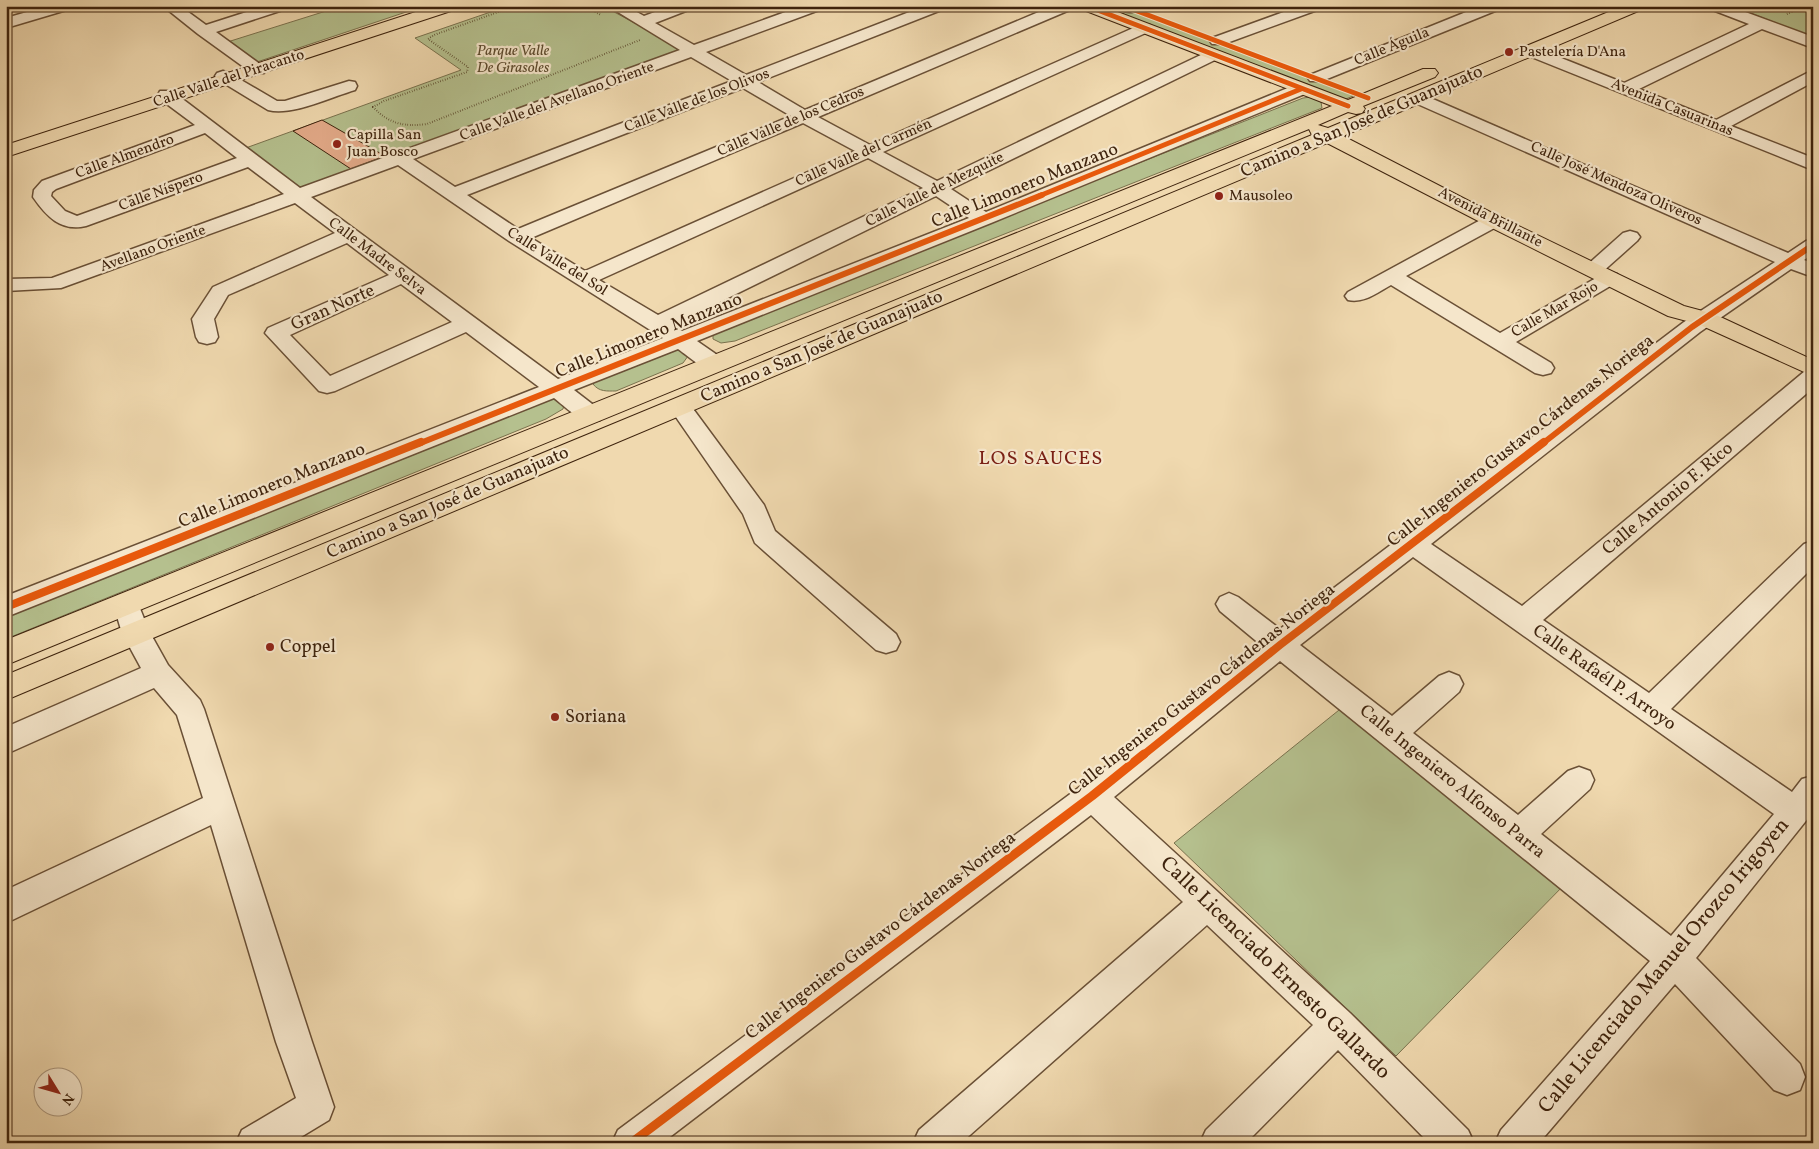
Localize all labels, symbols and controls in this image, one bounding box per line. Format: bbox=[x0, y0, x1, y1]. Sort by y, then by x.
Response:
street label: Calle Águila bbox=[1351, 22, 1433, 72]
park label: Parque Valle De Girasoles bbox=[477, 41, 550, 79]
place label: Pastelería D'Ana bbox=[1519, 42, 1626, 63]
street label: Calle Valle del Piracanto bbox=[151, 45, 307, 113]
marker: Pastelería D'Ana bbox=[1503, 46, 1515, 58]
street label: Calle Valle del Avellano Oriente bbox=[457, 57, 657, 147]
street label: Camino a San José de Guanajuato bbox=[1237, 59, 1487, 185]
street label: Calle Valle de los Olivos bbox=[621, 64, 773, 138]
street label: Avenida Casuarinas bbox=[1608, 74, 1736, 142]
street label: Calle Valle de los Cedros bbox=[714, 81, 868, 163]
street label: Calle Valle del Carmén bbox=[792, 113, 936, 193]
place label: Capilla San Juan Bosco bbox=[347, 125, 422, 163]
street label: Calle Almendro bbox=[73, 129, 177, 185]
street label: Calle Limonero Manzano bbox=[928, 137, 1122, 235]
street label: Calle José Mendoza Oliveros bbox=[1527, 137, 1705, 231]
marker: Capilla San Juan Bosco bbox=[331, 138, 343, 150]
street label: Calle Valle de Mezquite bbox=[862, 147, 1008, 233]
street label: Calle Níspero bbox=[116, 167, 206, 217]
street label: Avenida Brillante bbox=[1434, 183, 1546, 253]
place label: Mausoleo bbox=[1229, 186, 1293, 207]
marker: Mausoleo bbox=[1213, 190, 1225, 202]
street label: Calle Madre Selva bbox=[324, 213, 430, 301]
street label: Avellano Oriente bbox=[97, 220, 209, 278]
street label: Calle Valle del Sol bbox=[503, 223, 611, 301]
street label: Calle Mar Rojo bbox=[1508, 277, 1602, 343]
street label: Gran Norte bbox=[287, 278, 379, 338]
street label: Camino a San José de Guanajuato bbox=[697, 284, 947, 410]
street label: Calle Limonero Manzano bbox=[552, 287, 746, 385]
street label: Calle Ingeniero Gustavo Cárdenas Noriega bbox=[1382, 329, 1660, 553]
street label: Calle Limonero Manzano bbox=[175, 437, 369, 535]
street label: Calle Antonio F. Rico bbox=[1597, 437, 1739, 561]
street label: Camino a San José de Guanajuato bbox=[323, 440, 573, 566]
district label: LOS SAUCES bbox=[979, 445, 1103, 473]
street label: Calle Ingeniero Gustavo Cárdenas Noriega bbox=[1063, 578, 1341, 802]
street label: Calle Rafaél P. Arroyo bbox=[1527, 619, 1681, 737]
place label: Coppel bbox=[280, 635, 336, 660]
marker: Coppel bbox=[264, 641, 276, 653]
street label: Calle Ingeniero Alfonso Parra bbox=[1354, 699, 1550, 865]
place label: Soriana bbox=[565, 705, 626, 730]
marker: Soriana bbox=[549, 711, 561, 723]
street label: Calle Licenciado Manuel Orozco Irigoyen bbox=[1532, 812, 1796, 1120]
street label: Calle Ingeniero Gustavo Cárdenas Noriega bbox=[741, 826, 1021, 1046]
street label: Calle Licenciado Ernesto Gallardo bbox=[1153, 850, 1397, 1086]
north arrow bbox=[32, 1066, 82, 1116]
text: N bbox=[57, 1089, 78, 1109]

